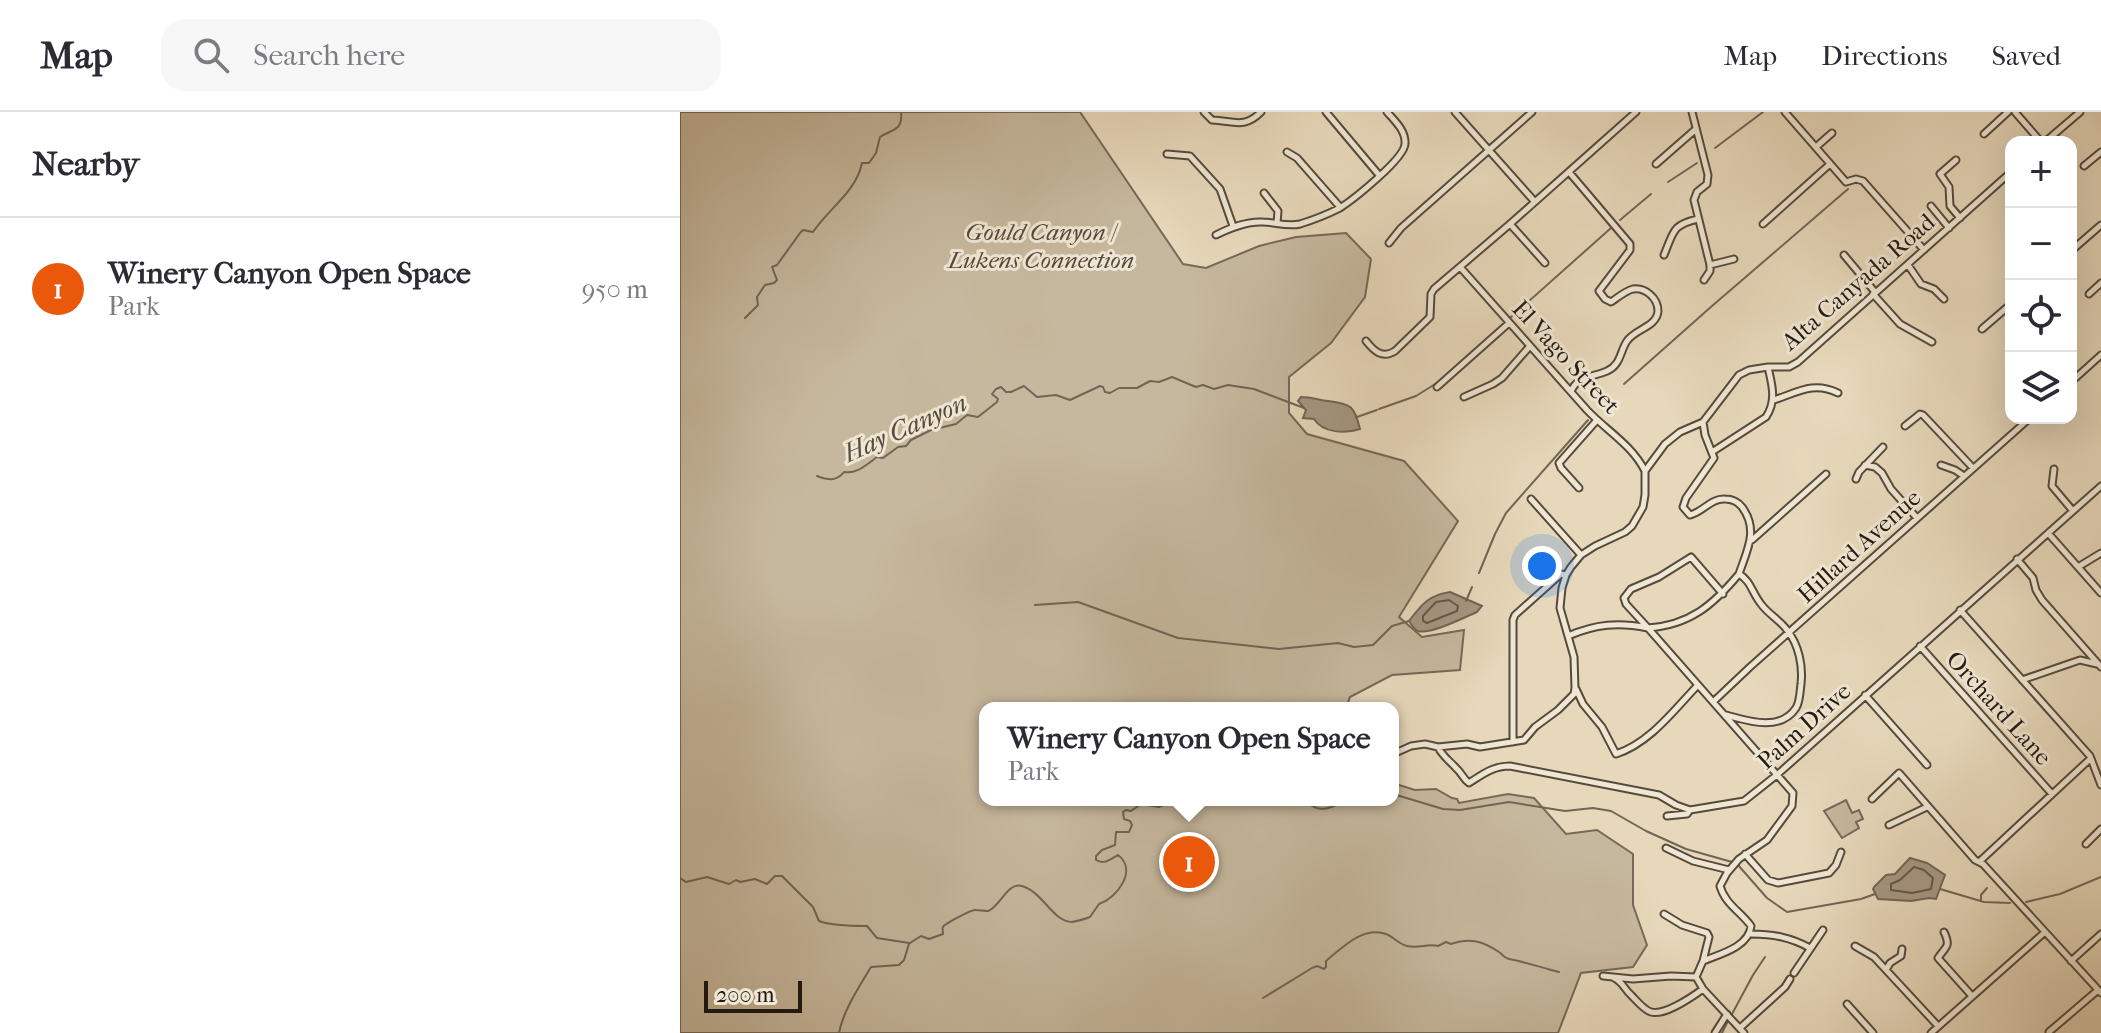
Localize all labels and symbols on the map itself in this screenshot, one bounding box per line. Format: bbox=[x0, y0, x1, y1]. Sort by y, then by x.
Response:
street label: Alta Canyada Road bbox=[1775, 207, 1941, 357]
park label: Gould Canyon / Lukens Connection bbox=[946, 218, 1134, 274]
street label: El Vago Street bbox=[1506, 294, 1626, 420]
water label: Hay Canyon bbox=[838, 387, 972, 469]
street label: Hillard Avenue bbox=[1792, 483, 1926, 609]
your location bbox=[1522, 546, 1562, 586]
street label: Orchard Lane bbox=[1941, 645, 2058, 771]
street label: Palm Drive bbox=[1752, 677, 1856, 775]
pin: 1 bbox=[1163, 832, 1215, 892]
scale bar bbox=[704, 977, 802, 1013]

